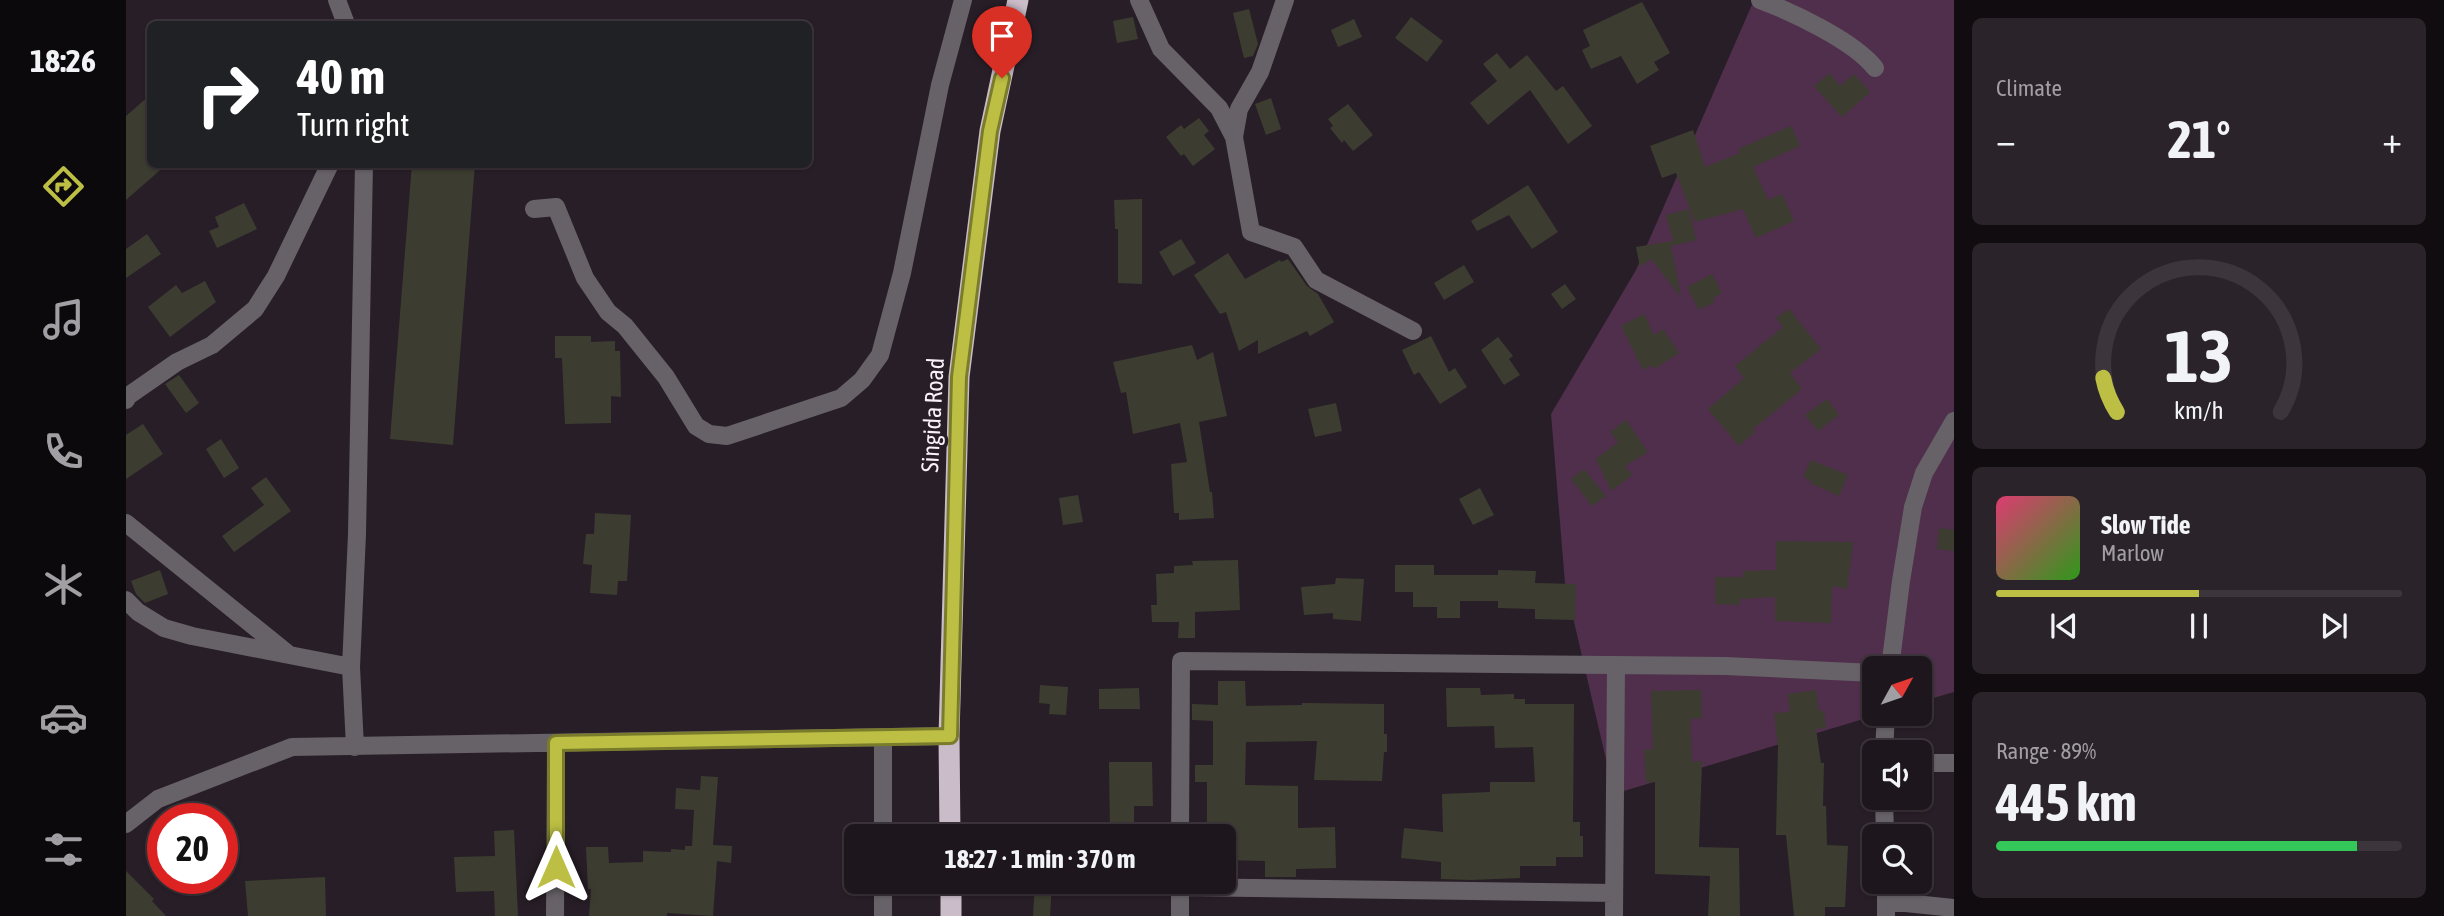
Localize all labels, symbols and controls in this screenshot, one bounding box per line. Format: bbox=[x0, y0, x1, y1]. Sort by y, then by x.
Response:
pin bbox=[972, 6, 1032, 78]
icon: arrive bbox=[983, 17, 1021, 55]
text: 18:26 bbox=[30, 42, 96, 79]
text: 40 m bbox=[297, 48, 385, 104]
icon: right bbox=[182, 49, 273, 140]
text: Climate bbox=[1996, 75, 2062, 101]
text: Turn right bbox=[297, 106, 410, 143]
text: 21° bbox=[2167, 109, 2231, 169]
text: − bbox=[1996, 118, 2016, 161]
text: + bbox=[2382, 118, 2402, 161]
icon: directions bbox=[39, 162, 88, 211]
icon: music bbox=[39, 295, 88, 344]
text: 13 bbox=[2165, 314, 2233, 397]
street label: Singida Road bbox=[916, 357, 949, 473]
text: km/h bbox=[2174, 396, 2224, 424]
icon: phone bbox=[39, 427, 88, 476]
text: Slow Tide bbox=[2101, 510, 2191, 540]
text: Marlow bbox=[2101, 540, 2164, 566]
icon: climate bbox=[39, 560, 88, 609]
icon: previous bbox=[2045, 607, 2083, 645]
icon: pause bbox=[2180, 607, 2218, 645]
icon: next bbox=[2315, 607, 2353, 645]
north arrow bbox=[1862, 656, 1932, 726]
map controls bbox=[1862, 656, 1932, 894]
icon: car bbox=[39, 693, 88, 742]
text: Range · 89% bbox=[1996, 738, 2096, 764]
button: sound bbox=[1862, 740, 1932, 810]
text: 445 km bbox=[1996, 772, 2137, 832]
speed limit sign: 20 bbox=[147, 803, 238, 894]
button: search bbox=[1862, 824, 1932, 894]
icon: filters bbox=[39, 825, 88, 874]
position arrow bbox=[519, 830, 593, 904]
text: 18:27 · 1 min · 370 m bbox=[945, 844, 1135, 874]

